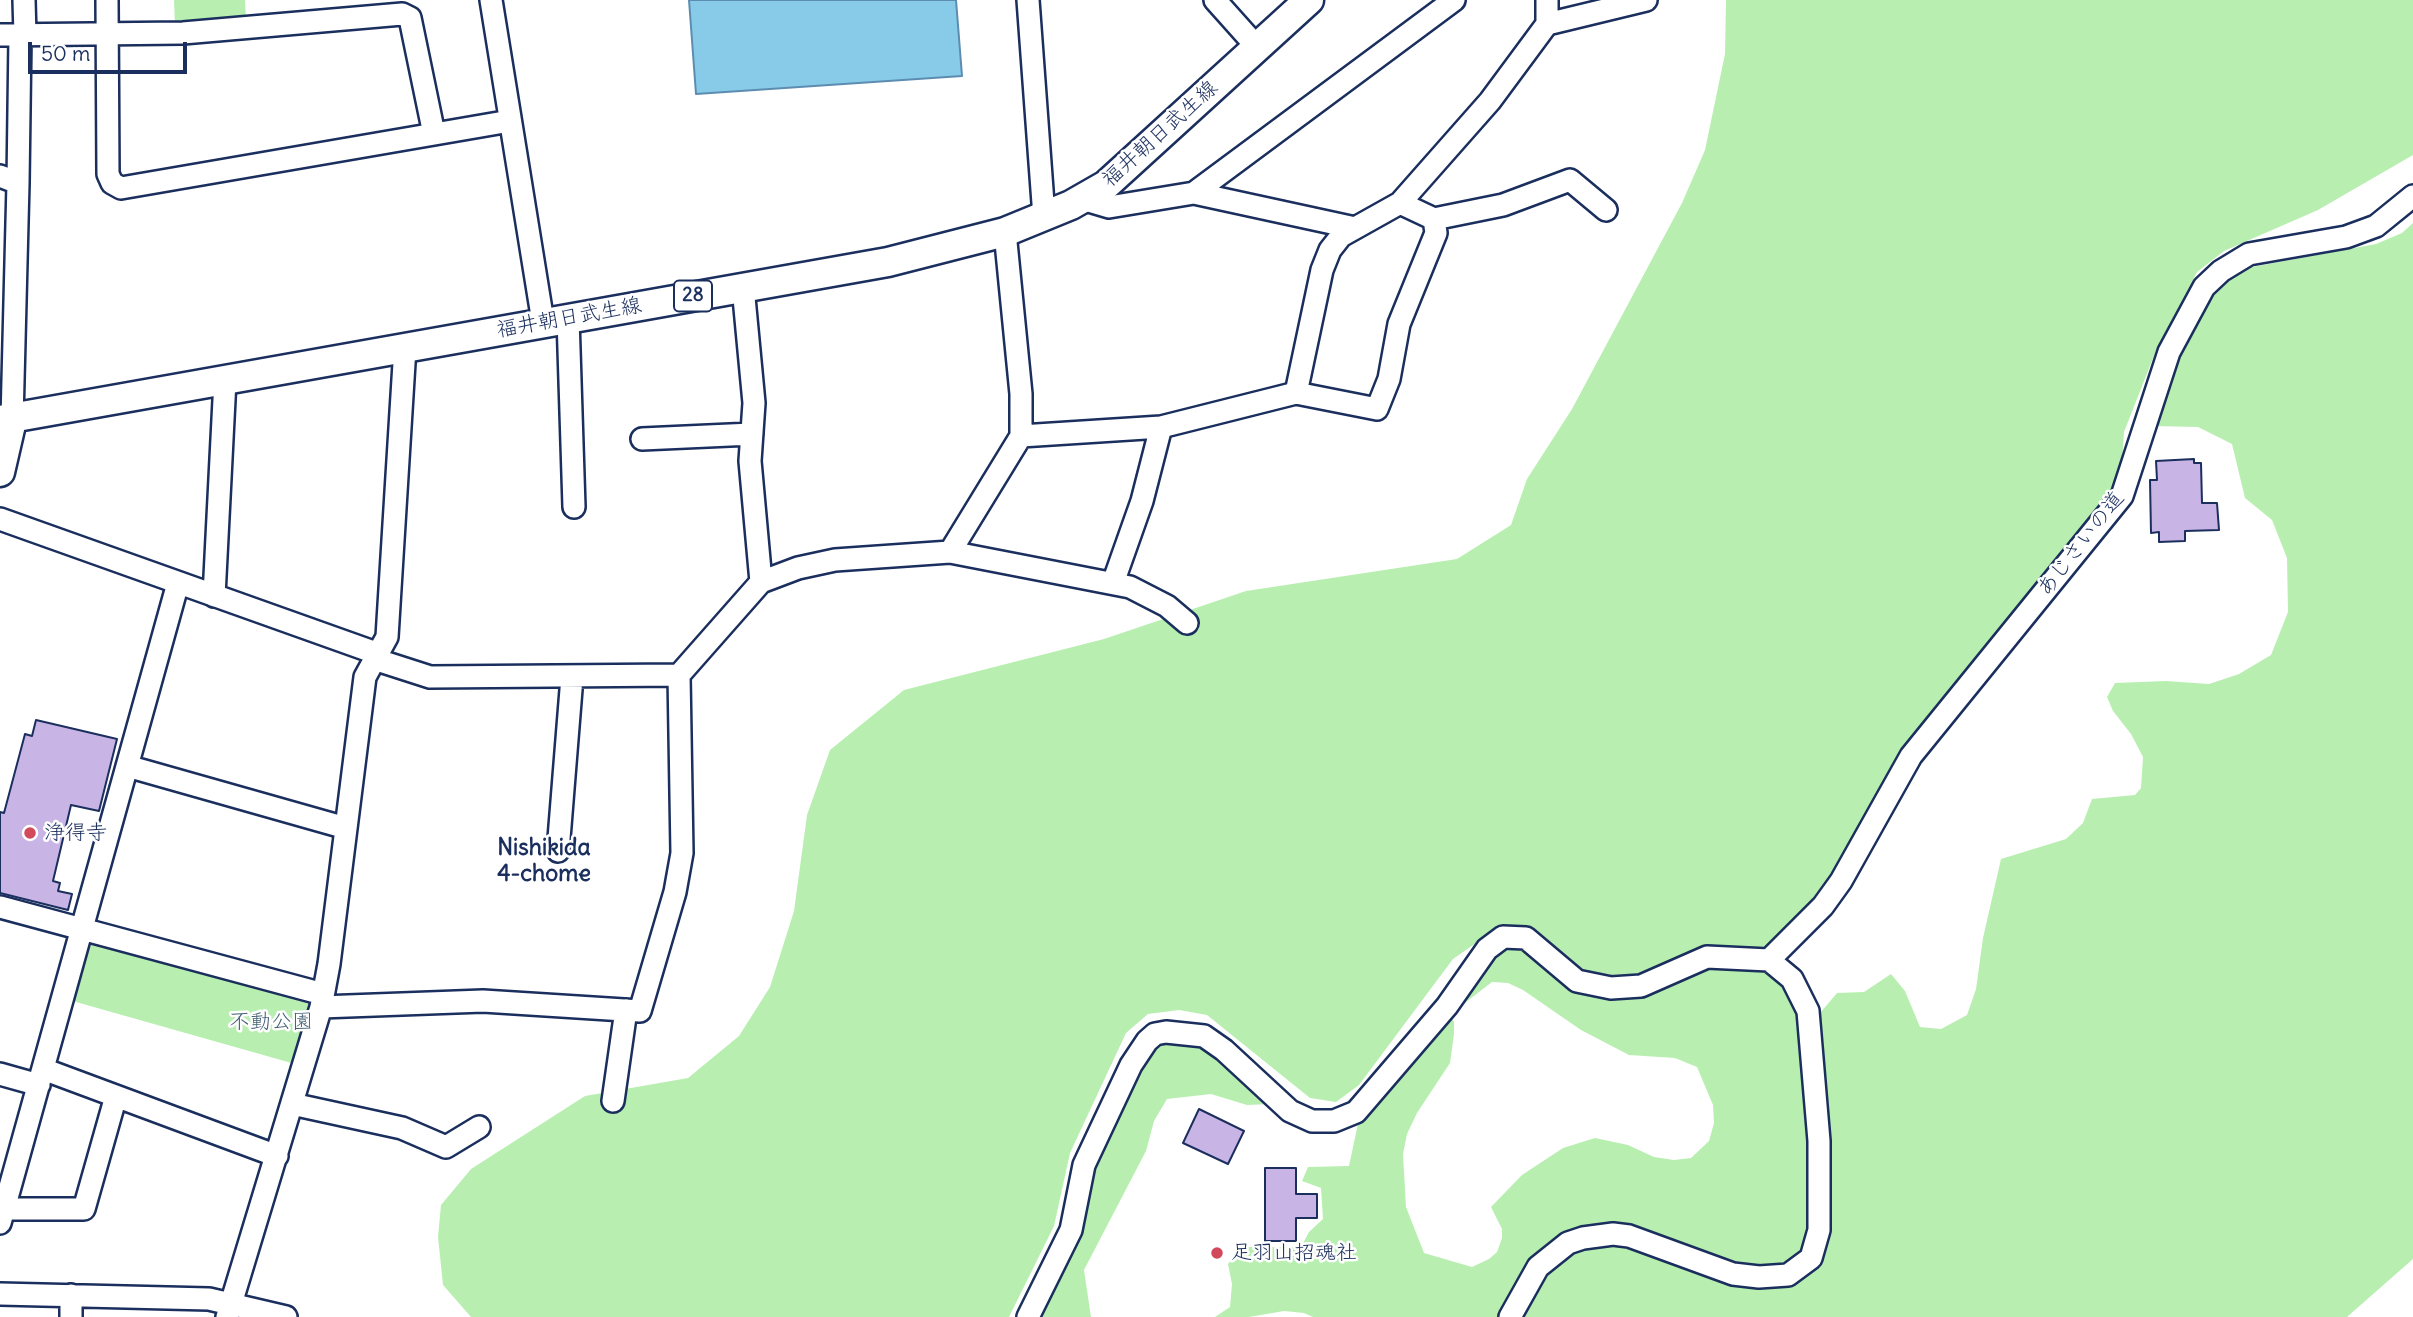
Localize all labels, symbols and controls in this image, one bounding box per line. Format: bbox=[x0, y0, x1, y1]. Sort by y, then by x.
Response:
scale bar bbox=[32, 28, 191, 72]
text: 50 m bbox=[41, 40, 90, 67]
street label: 福井朝日武生線 bbox=[1097, 75, 1223, 193]
road number: 28 bbox=[674, 280, 712, 312]
street label: 福井朝日武生線 bbox=[494, 293, 644, 343]
street label: あじさいの道 bbox=[2032, 487, 2130, 601]
place label: 浄得寺 bbox=[44, 820, 107, 846]
marker: 浄得寺 bbox=[22, 825, 38, 841]
district label: Nishikida 4-chome bbox=[497, 834, 591, 888]
park label: 不動公園 bbox=[229, 1009, 313, 1035]
place label: 足羽山招魂社 bbox=[1231, 1240, 1357, 1266]
marker: 足羽山招魂社 bbox=[1209, 1245, 1225, 1261]

